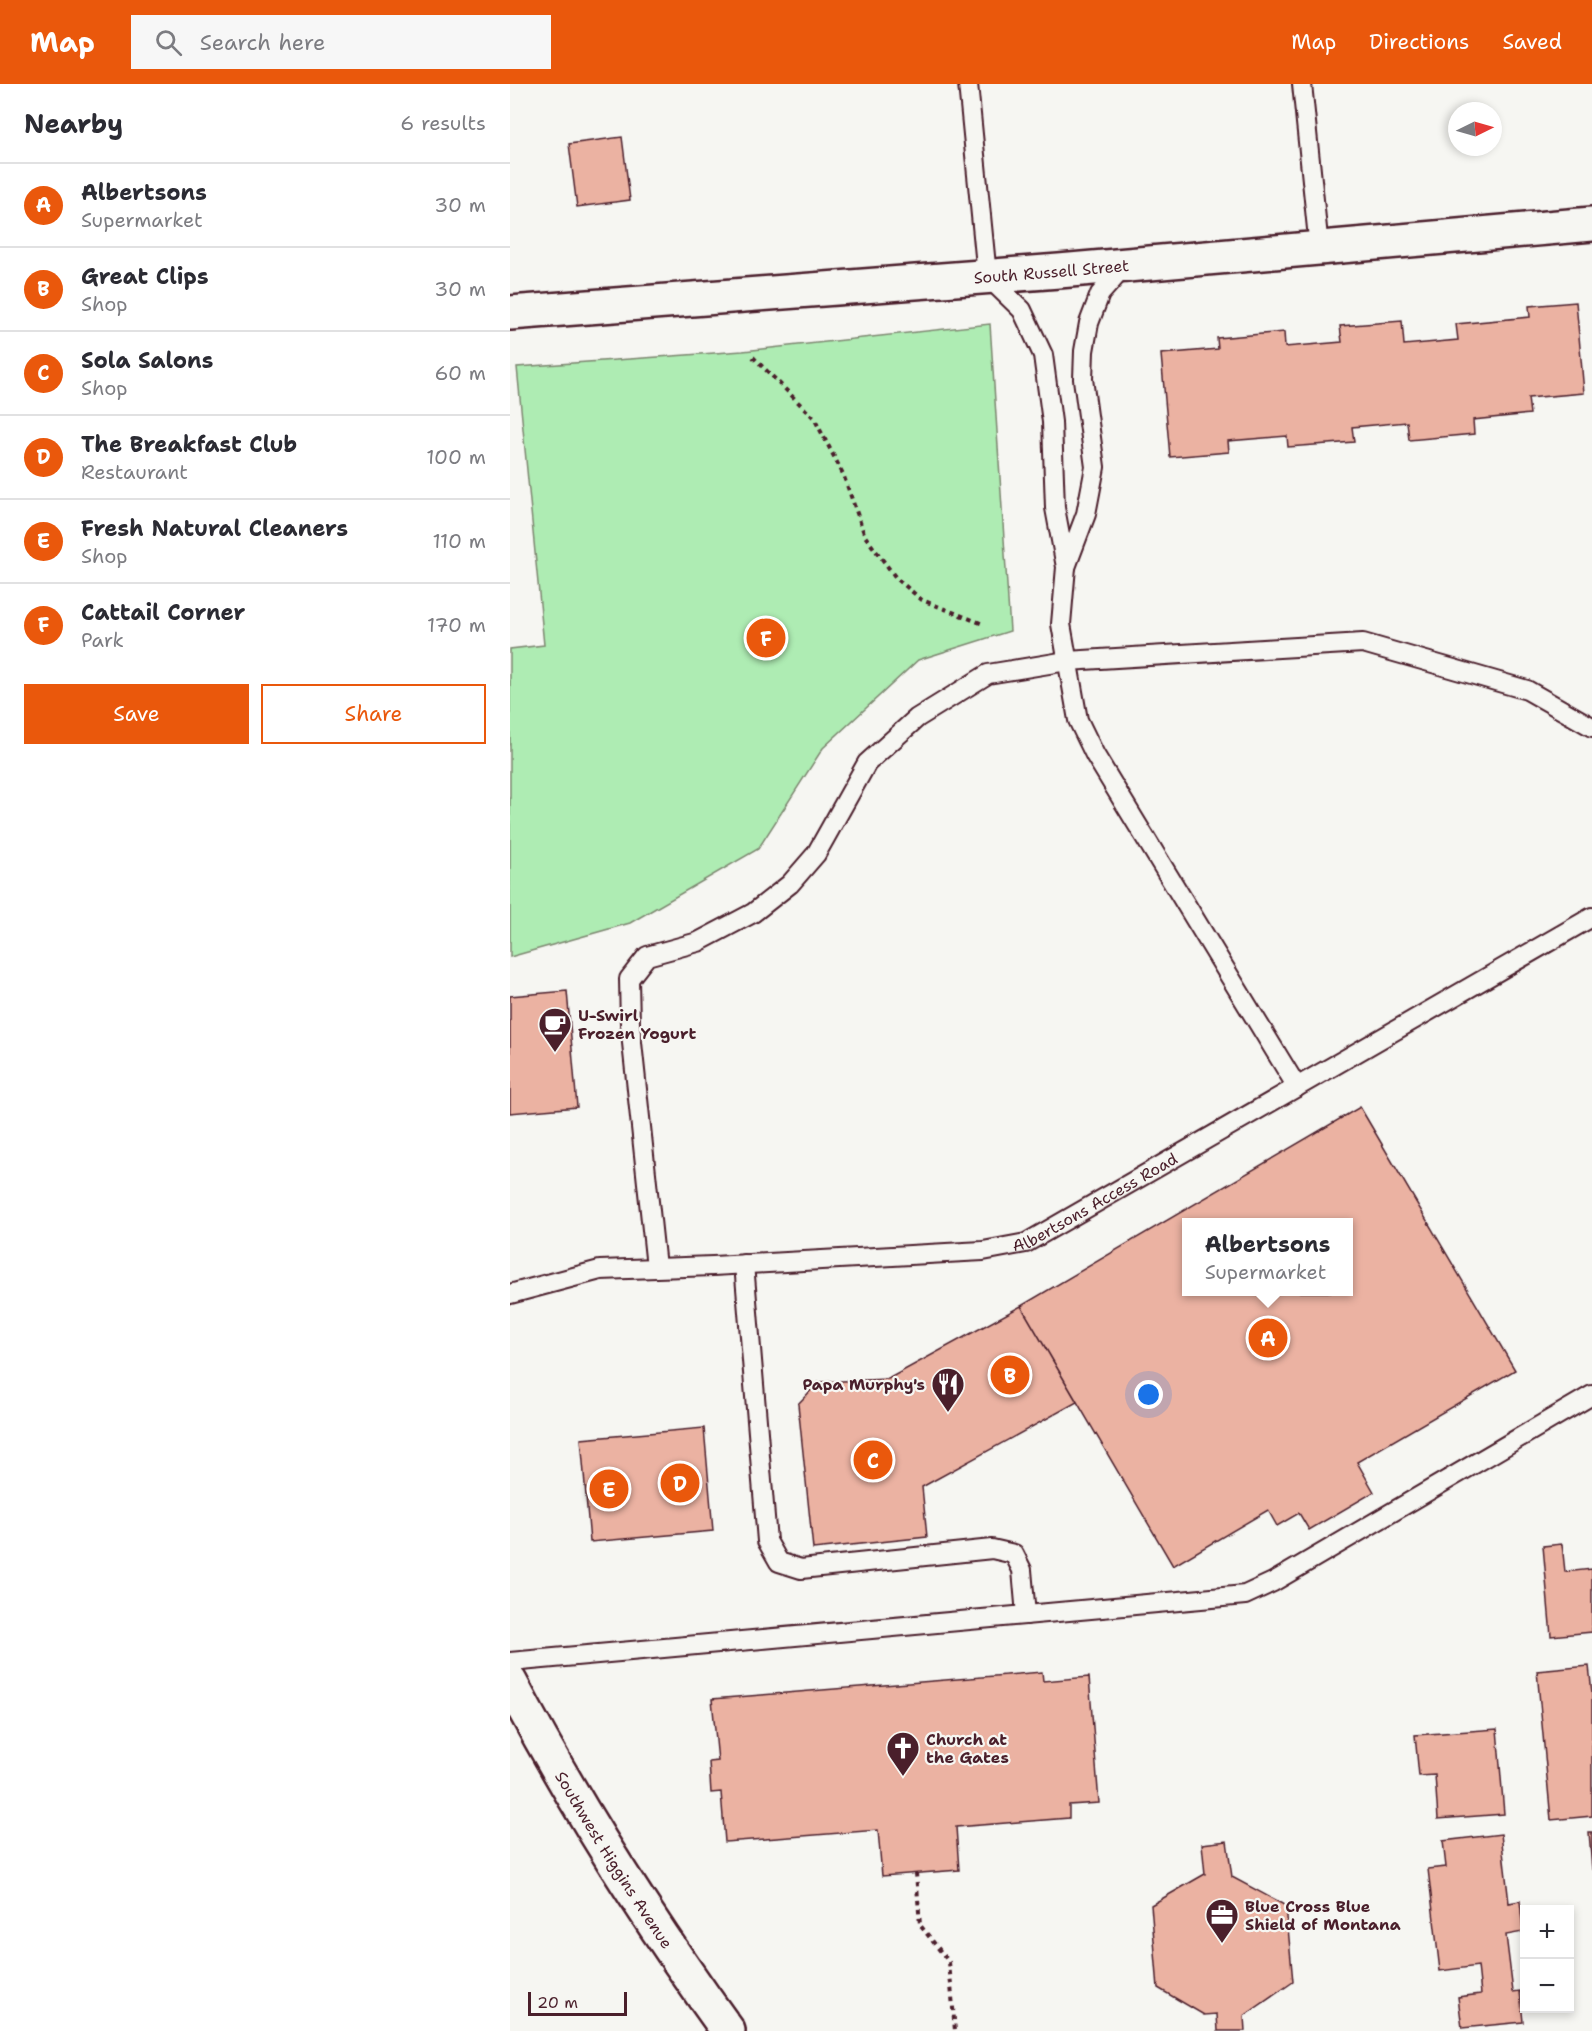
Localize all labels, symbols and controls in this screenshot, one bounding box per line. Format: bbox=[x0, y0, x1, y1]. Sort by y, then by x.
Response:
search box bbox=[131, 15, 551, 69]
text: Map bbox=[30, 23, 95, 61]
icon: search bbox=[152, 26, 185, 59]
text: Search here bbox=[200, 28, 325, 57]
text: Map bbox=[1291, 28, 1336, 56]
text: Directions bbox=[1369, 28, 1469, 56]
text: Saved bbox=[1502, 28, 1562, 56]
north arrow bbox=[1448, 102, 1502, 156]
text: Nearby bbox=[24, 106, 123, 141]
text: 6 results bbox=[400, 110, 486, 136]
text: Albertsons bbox=[81, 178, 207, 207]
text: A bbox=[36, 192, 51, 218]
text: 30 m bbox=[434, 192, 486, 218]
text: Supermarket bbox=[81, 207, 203, 233]
street label: South Russell Street bbox=[973, 254, 1130, 288]
text: Great Clips bbox=[81, 262, 209, 291]
text: B bbox=[37, 276, 50, 302]
text: 30 m bbox=[434, 276, 486, 302]
text: Shop bbox=[81, 291, 128, 317]
text: Sola Salons bbox=[81, 346, 213, 375]
text: C bbox=[37, 360, 50, 386]
text: 60 m bbox=[434, 360, 486, 386]
text: Shop bbox=[81, 375, 128, 401]
text: The Breakfast Club bbox=[81, 430, 297, 459]
text: D bbox=[36, 444, 51, 470]
text: 100 m bbox=[426, 444, 486, 470]
text: Restaurant bbox=[81, 459, 188, 485]
text: Fresh Natural Cleaners bbox=[81, 514, 348, 543]
text: E bbox=[37, 528, 50, 554]
text: 110 m bbox=[432, 528, 486, 554]
text: Shop bbox=[81, 543, 128, 569]
text: Cattail Corner bbox=[81, 598, 245, 627]
text: F bbox=[38, 612, 49, 638]
text: 170 m bbox=[427, 612, 486, 638]
pin: F bbox=[746, 616, 786, 660]
text: Park bbox=[81, 627, 124, 653]
button: Save bbox=[24, 684, 249, 744]
button: Share bbox=[261, 684, 486, 744]
place label: U-Swirl Frozen Yogurt bbox=[578, 1005, 696, 1044]
cafe icon: U-Swirl Frozen Yogurt bbox=[537, 1006, 573, 1053]
street label: Albertsons Access Road bbox=[1011, 1148, 1181, 1256]
popup bbox=[1182, 1218, 1353, 1296]
text: Albertsons bbox=[1205, 1230, 1330, 1259]
text: Supermarket bbox=[1205, 1259, 1326, 1285]
pin: A bbox=[1248, 1316, 1287, 1360]
pin: B bbox=[990, 1352, 1030, 1398]
restaurant icon: Papa Murphy's bbox=[930, 1366, 966, 1413]
place label: Papa Murphy's bbox=[803, 1374, 925, 1395]
your location bbox=[1134, 1380, 1163, 1409]
pin: C bbox=[854, 1438, 892, 1482]
pin: D bbox=[660, 1460, 700, 1506]
pin: E bbox=[590, 1466, 628, 1512]
place label: Church at the Gates bbox=[926, 1729, 1009, 1768]
church icon: Church at the Gates bbox=[885, 1730, 921, 1777]
street label: Southwest Higgins Avenue bbox=[551, 1767, 678, 1952]
place label: Blue Cross Blue Shield of Montana bbox=[1245, 1896, 1401, 1935]
office icon: Blue Cross Blue Shield of Montana bbox=[1204, 1897, 1240, 1944]
map controls bbox=[1520, 1905, 1574, 2013]
button: + bbox=[1520, 1905, 1574, 1959]
button: − bbox=[1520, 1959, 1574, 2013]
scale bar bbox=[528, 1989, 627, 2016]
text: 20 m bbox=[537, 1992, 578, 2013]

